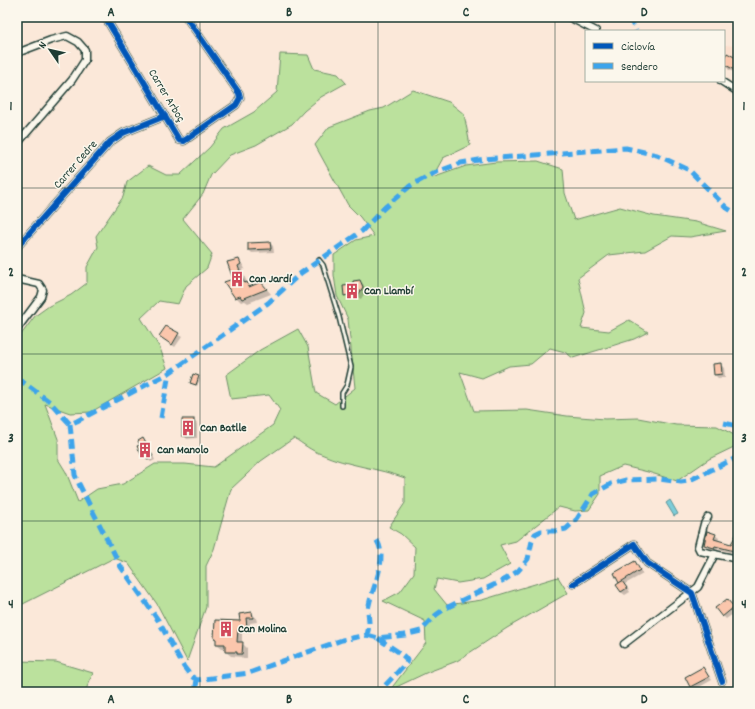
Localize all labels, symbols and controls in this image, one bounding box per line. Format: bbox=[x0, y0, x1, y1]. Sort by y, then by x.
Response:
text: A bbox=[107, 4, 115, 23]
text: B bbox=[286, 4, 292, 23]
text: C bbox=[463, 4, 470, 23]
text: D bbox=[641, 4, 648, 23]
north arrow bbox=[30, 30, 70, 70]
legend bbox=[585, 30, 725, 82]
text: N bbox=[35, 38, 52, 52]
text: Ciclovía bbox=[621, 39, 655, 56]
text: Sendero bbox=[621, 59, 658, 76]
street label: Carrer Arboç bbox=[143, 66, 189, 126]
text: 1 bbox=[10, 98, 13, 117]
text: 1 bbox=[743, 98, 746, 117]
street label: Carrer Cedre bbox=[50, 137, 102, 193]
text: 2 bbox=[8, 264, 14, 283]
text: 2 bbox=[741, 264, 747, 283]
building icon: Can Jardí bbox=[228, 270, 246, 288]
place label: Can Jardí bbox=[249, 271, 293, 288]
building icon: Can Llambí bbox=[343, 282, 361, 300]
place label: Can Llambí bbox=[364, 283, 415, 300]
building icon: Can Batlle bbox=[179, 419, 197, 437]
place label: Can Batlle bbox=[200, 420, 247, 437]
text: 3 bbox=[8, 430, 14, 449]
text: 3 bbox=[741, 430, 747, 449]
building icon: Can Manolo bbox=[136, 441, 154, 459]
place label: Can Manolo bbox=[157, 442, 209, 459]
text: 4 bbox=[8, 596, 14, 615]
text: 4 bbox=[741, 596, 747, 615]
building icon: Can Molina bbox=[217, 620, 235, 638]
place label: Can Molina bbox=[238, 621, 288, 638]
text: A bbox=[107, 691, 115, 709]
text: B bbox=[286, 691, 292, 709]
text: C bbox=[463, 691, 470, 709]
text: D bbox=[641, 691, 648, 709]

